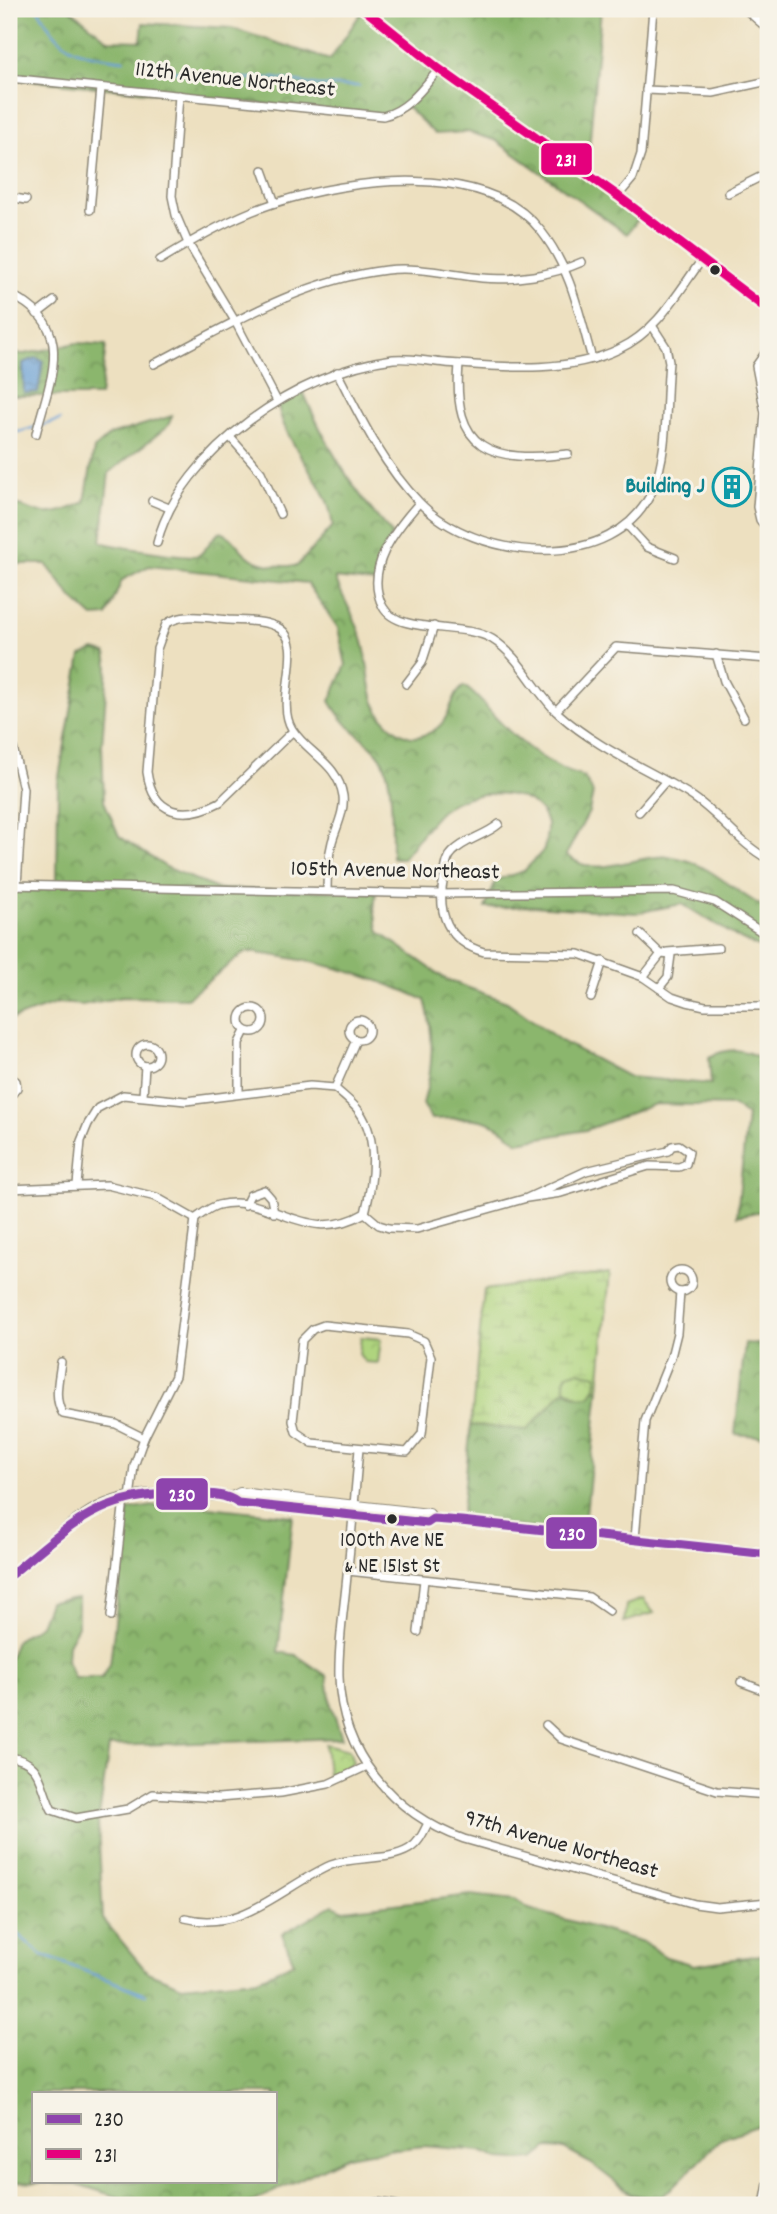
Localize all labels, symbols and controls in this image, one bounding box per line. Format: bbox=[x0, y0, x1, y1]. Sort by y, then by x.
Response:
street label: 112th Avenue Northeast bbox=[133, 54, 337, 108]
line badge: 231 bbox=[540, 142, 593, 176]
text: 231 bbox=[556, 149, 576, 176]
unlabelled marker bbox=[708, 263, 722, 277]
building icon: Building J bbox=[711, 466, 753, 508]
place label: Building J bbox=[625, 471, 705, 504]
street label: 105th Avenue Northeast bbox=[290, 854, 500, 890]
line badge: 230 bbox=[155, 1477, 209, 1511]
text: 230 bbox=[168, 1484, 196, 1511]
marker: 100th Ave NE & NE 151st St bbox=[385, 1512, 399, 1526]
line badge: 230 bbox=[545, 1516, 598, 1550]
text: 230 bbox=[558, 1523, 586, 1550]
place label: 100th Ave NE & NE 151st St bbox=[340, 1527, 444, 1583]
street label: 97th Avenue Northeast bbox=[460, 1803, 662, 1889]
legend bbox=[32, 2092, 276, 2182]
text: 230 bbox=[94, 2107, 124, 2137]
text: 231 bbox=[94, 2143, 117, 2173]

